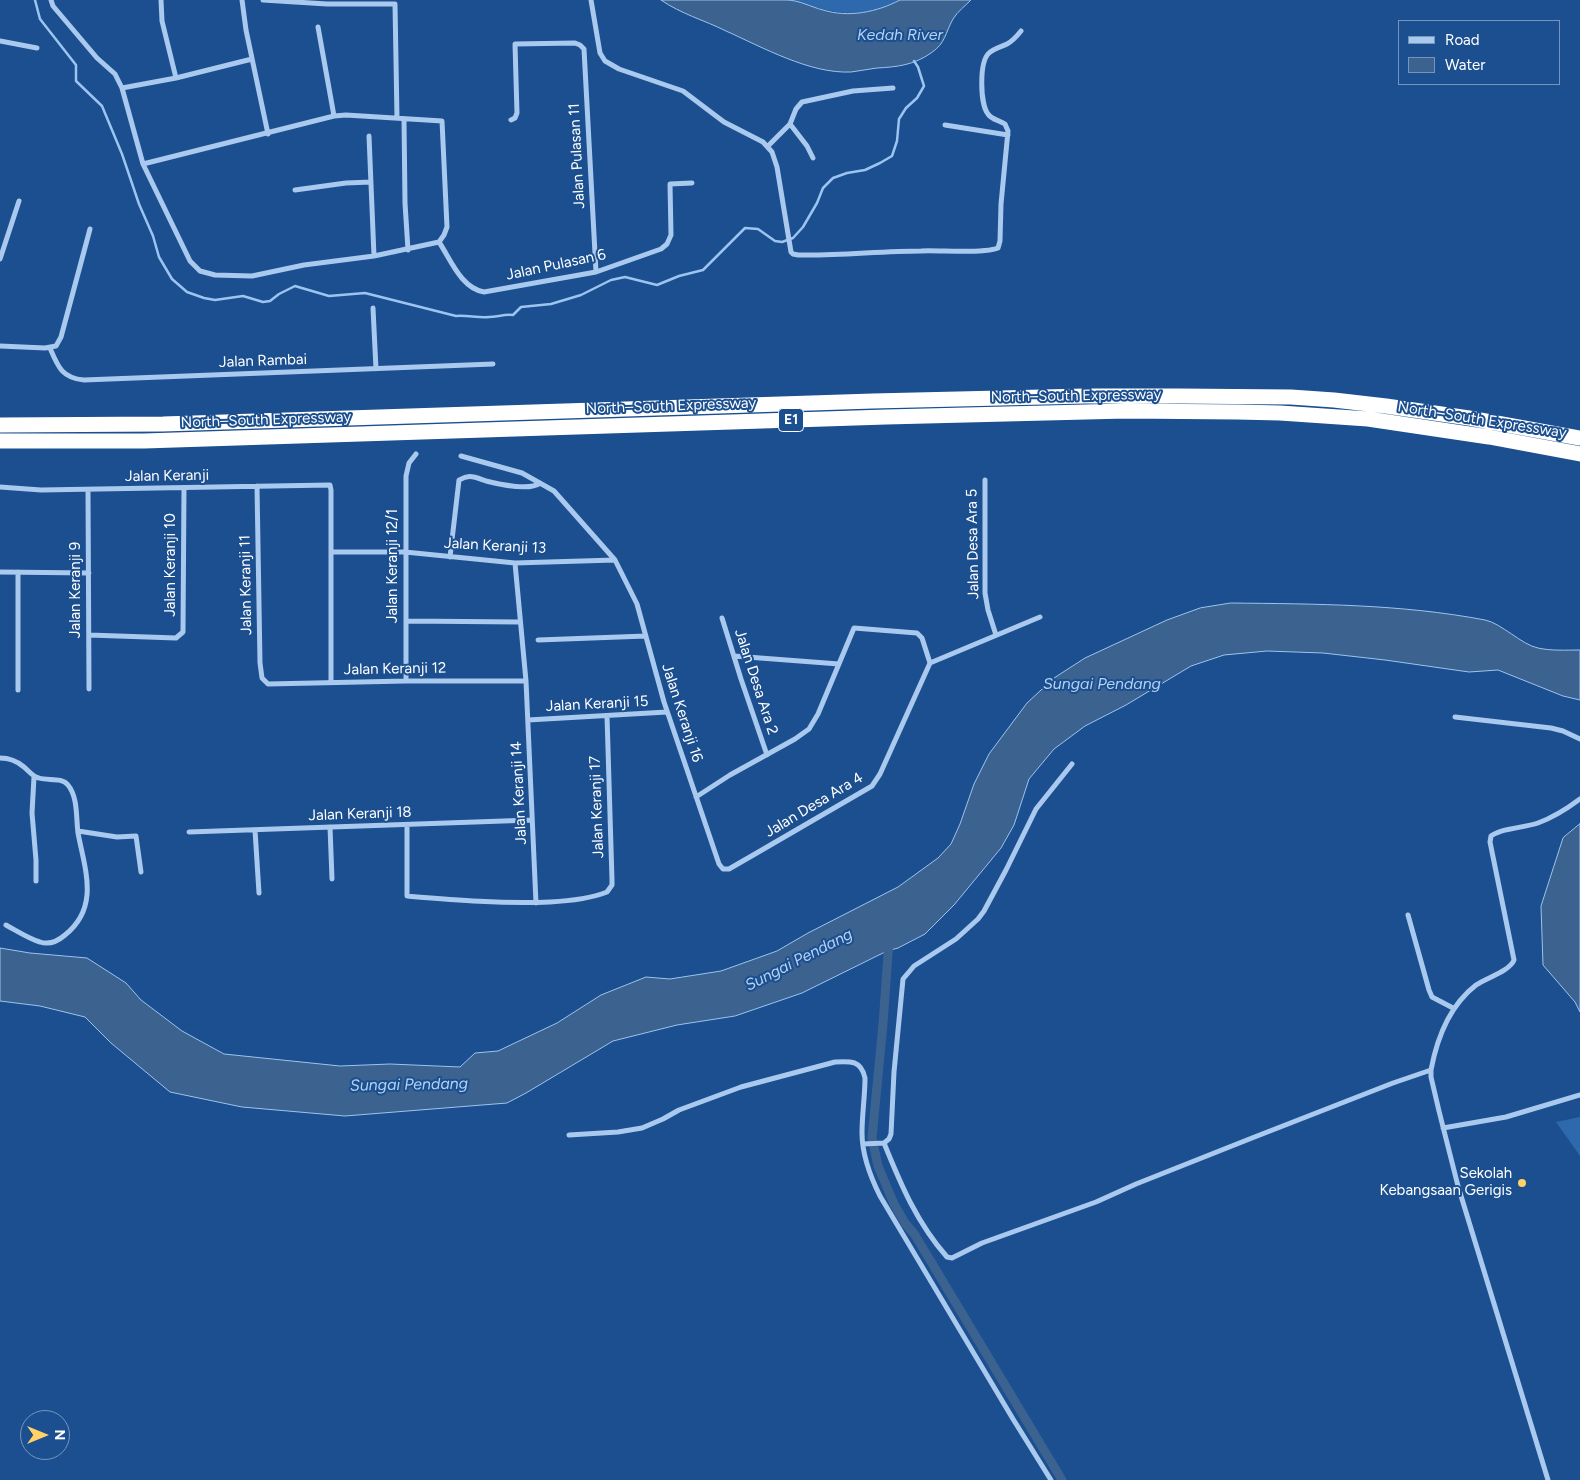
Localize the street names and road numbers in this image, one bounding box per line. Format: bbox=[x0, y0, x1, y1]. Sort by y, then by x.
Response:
street label: Jalan Pulasan 11 bbox=[565, 103, 589, 209]
street label: Jalan Pulasan 6 bbox=[504, 246, 608, 284]
street label: Jalan Rambai bbox=[219, 350, 307, 372]
street label: North–South Expressway bbox=[990, 386, 1162, 406]
street label: North–South Expressway bbox=[585, 394, 757, 418]
street label: North–South Expressway bbox=[1396, 398, 1568, 442]
street label: North–South Expressway bbox=[180, 408, 352, 432]
road number: E1 bbox=[778, 408, 804, 432]
street label: Jalan Keranji bbox=[125, 466, 209, 486]
street label: Jalan Desa Ara 5 bbox=[963, 489, 983, 599]
street label: Jalan Keranji 12/1 bbox=[384, 509, 402, 623]
street label: Jalan Keranji 10 bbox=[162, 513, 180, 617]
street label: Jalan Keranji 13 bbox=[443, 534, 547, 558]
street label: Jalan Keranji 11 bbox=[236, 535, 256, 635]
street label: Jalan Keranji 9 bbox=[67, 542, 85, 638]
street label: Jalan Desa Ara 2 bbox=[730, 627, 782, 737]
street label: Jalan Keranji 12 bbox=[344, 659, 446, 679]
street label: Jalan Keranji 16 bbox=[658, 661, 706, 765]
street label: Jalan Keranji 15 bbox=[545, 692, 649, 716]
street label: Jalan Keranji 14 bbox=[507, 741, 531, 845]
street label: Jalan Keranji 17 bbox=[586, 756, 608, 858]
street label: Jalan Desa Ara 4 bbox=[762, 769, 866, 841]
street label: Jalan Keranji 18 bbox=[308, 803, 412, 825]

